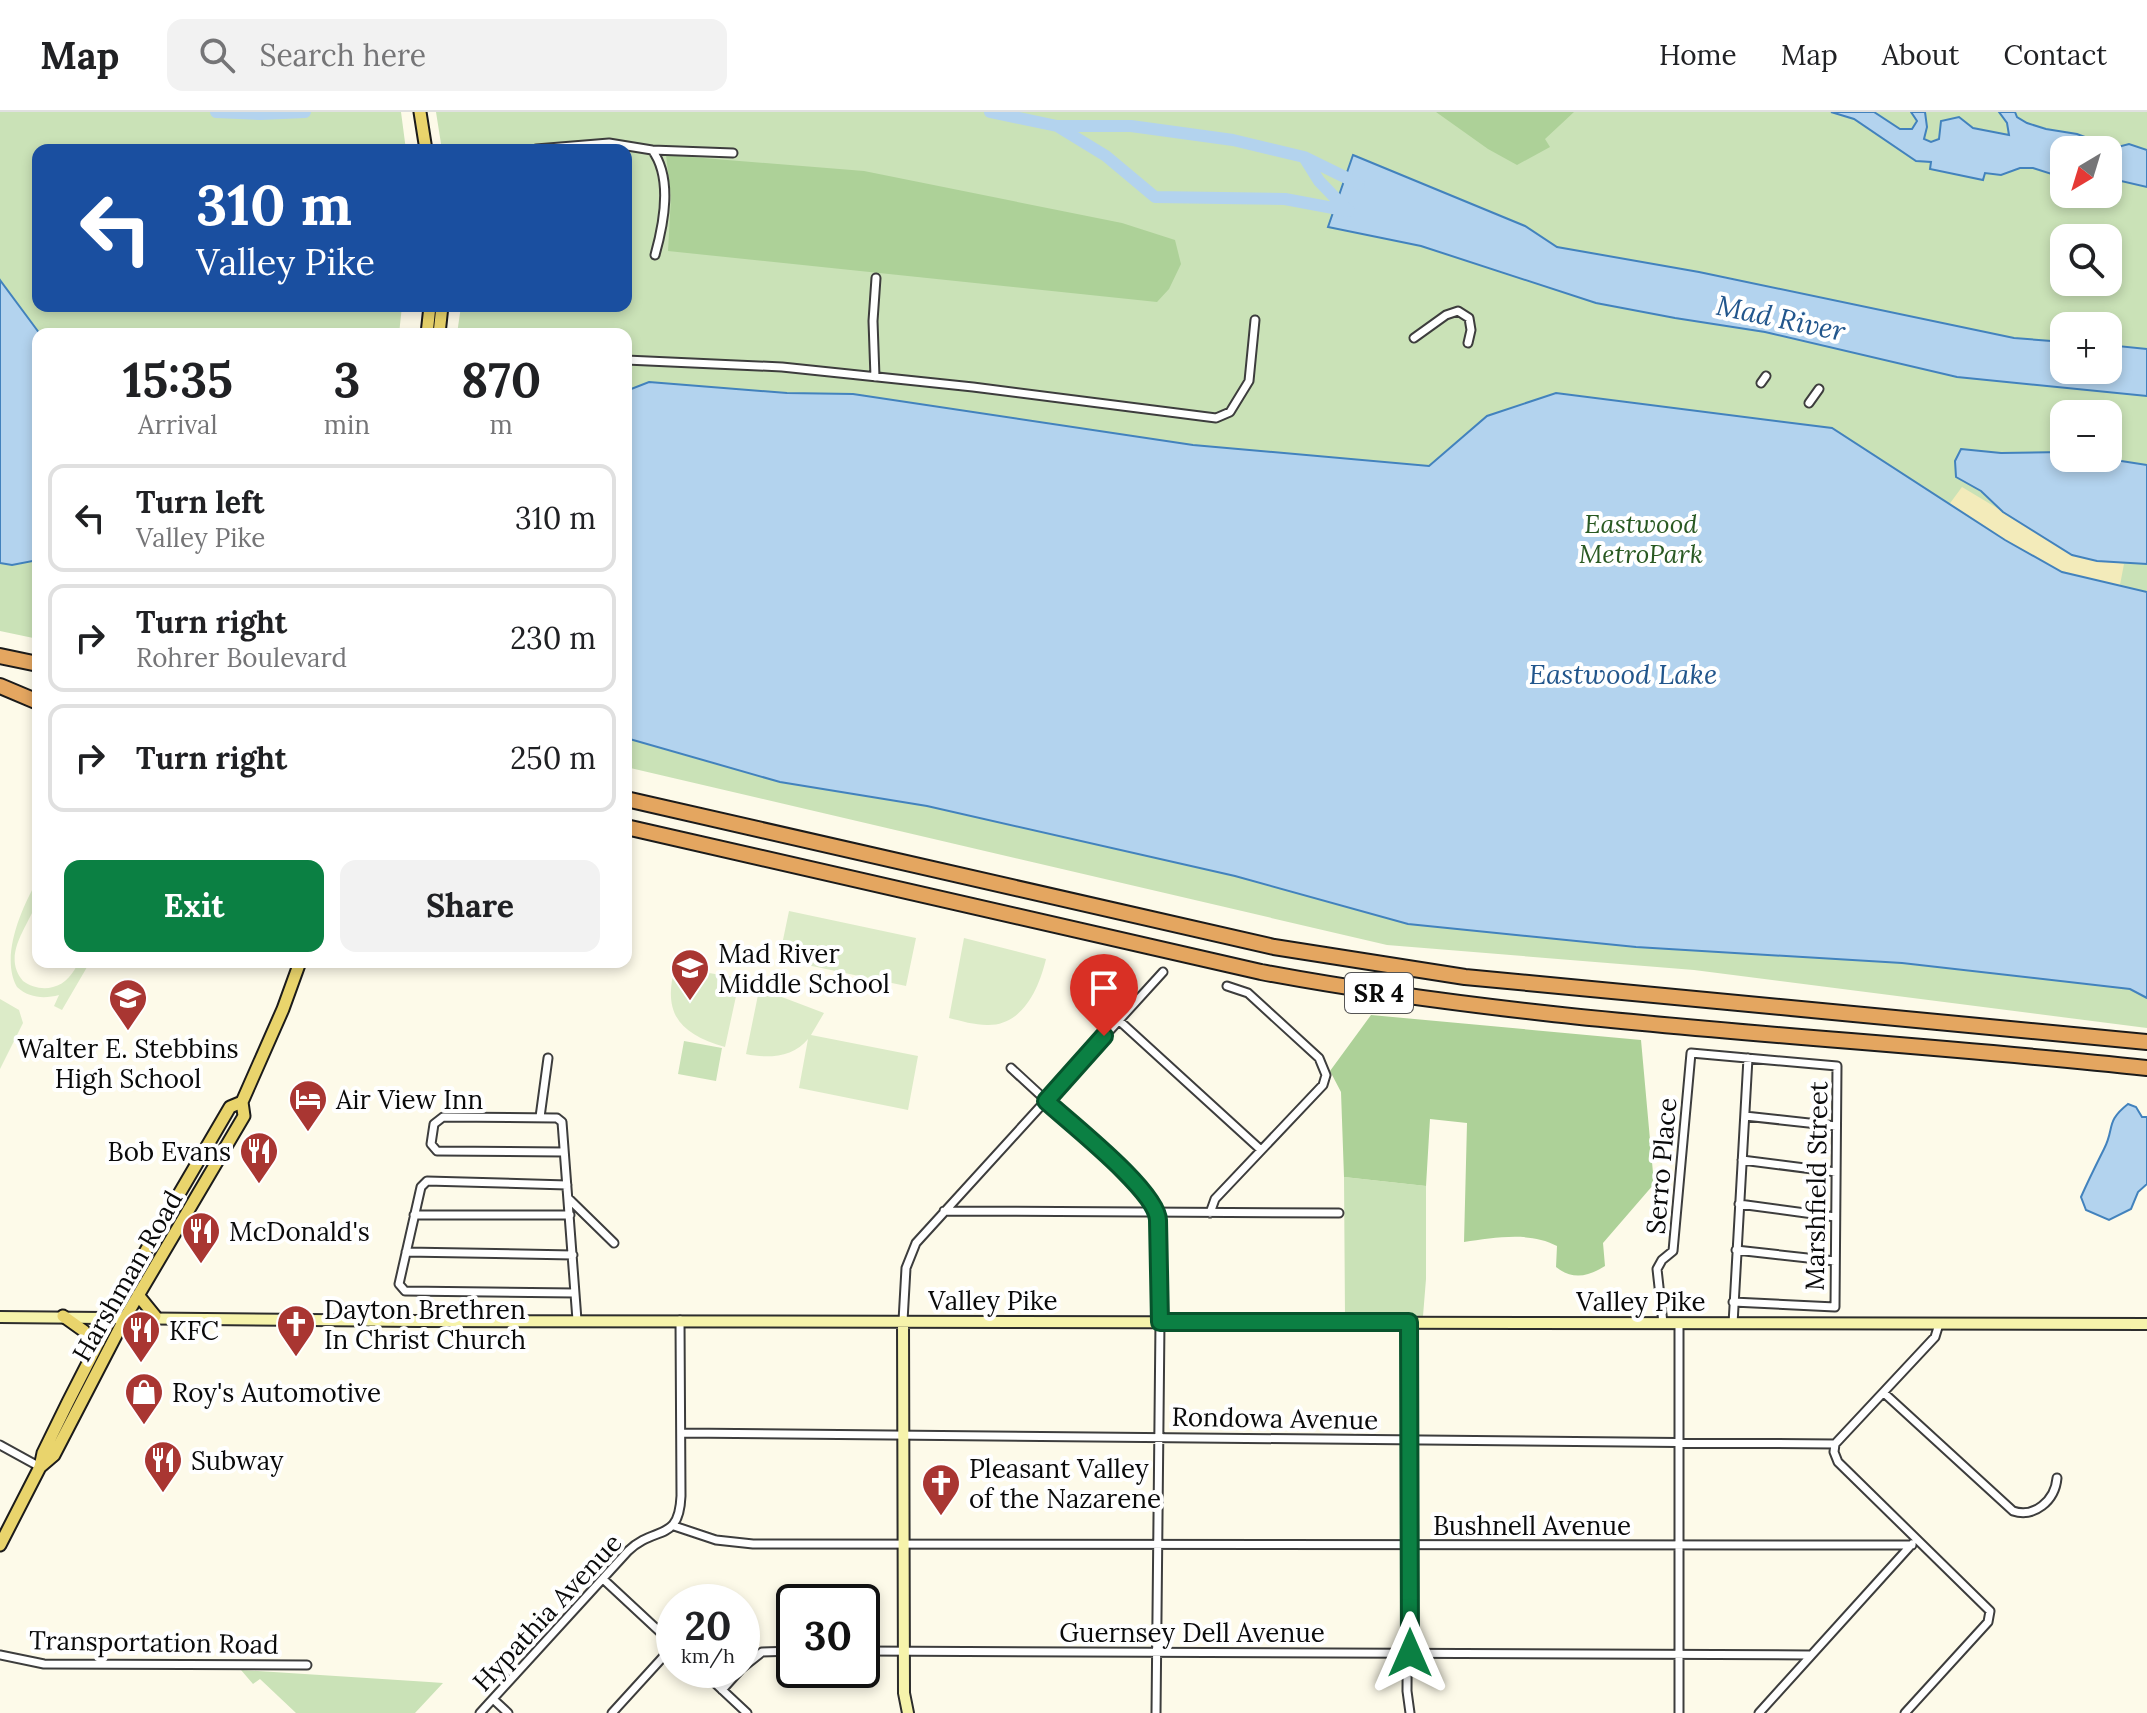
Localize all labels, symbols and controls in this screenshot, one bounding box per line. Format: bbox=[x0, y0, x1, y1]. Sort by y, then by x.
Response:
search box bbox=[167, 19, 727, 91]
text: Map bbox=[40, 31, 119, 79]
icon: search bbox=[195, 33, 239, 77]
text: Search here bbox=[259, 36, 426, 74]
text: Home bbox=[1659, 37, 1737, 73]
text: Map bbox=[1781, 37, 1838, 73]
text: About bbox=[1882, 37, 1959, 73]
text: Contact bbox=[2003, 37, 2107, 73]
north arrow bbox=[2050, 136, 2122, 208]
map controls bbox=[2050, 136, 2122, 472]
text: 310 m bbox=[196, 169, 352, 240]
icon: left bbox=[64, 176, 168, 280]
button: search bbox=[2050, 224, 2122, 296]
text: Valley Pike bbox=[196, 239, 375, 285]
water label: Mad River bbox=[1713, 287, 1849, 349]
button: + bbox=[2050, 312, 2122, 384]
text: 15:35 bbox=[123, 349, 233, 410]
text: 3 bbox=[333, 349, 360, 410]
text: 870 bbox=[461, 349, 541, 410]
button: − bbox=[2050, 400, 2122, 472]
text: Arrival bbox=[138, 408, 218, 441]
text: min bbox=[324, 408, 370, 441]
text: m bbox=[489, 408, 513, 441]
text: Turn left bbox=[136, 483, 264, 521]
icon: left bbox=[68, 496, 112, 540]
text: 310 m bbox=[515, 499, 596, 537]
park label: Eastwood MetroPark bbox=[1579, 507, 1703, 570]
text: Valley Pike bbox=[136, 521, 265, 554]
text: Turn right bbox=[136, 603, 287, 641]
icon: right bbox=[68, 616, 112, 660]
text: 230 m bbox=[510, 619, 596, 657]
text: Rohrer Boulevard bbox=[136, 641, 347, 674]
water label: Eastwood Lake bbox=[1529, 656, 1717, 692]
icon: right bbox=[68, 736, 112, 780]
text: Turn right bbox=[136, 739, 287, 777]
text: 250 m bbox=[510, 739, 596, 777]
button: Exit bbox=[64, 860, 324, 952]
button: Share bbox=[340, 860, 600, 952]
place label: Mad River Middle School bbox=[718, 937, 890, 1000]
school or university icon: Mad River Middle School bbox=[669, 947, 711, 1002]
pin bbox=[1070, 954, 1138, 1036]
icon: arrive bbox=[1082, 966, 1126, 1010]
road number: SR 4 bbox=[1345, 973, 1413, 1013]
school or university icon: Walter E. Stebbins High School bbox=[107, 977, 149, 1032]
place label: Walter E. Stebbins High School bbox=[17, 1032, 239, 1095]
hotel icon: Air View Inn bbox=[287, 1078, 329, 1133]
street label: Marshfield Street bbox=[1798, 1081, 1834, 1291]
place label: Air View Inn bbox=[335, 1083, 483, 1116]
street label: Serro Place bbox=[1639, 1096, 1683, 1236]
restaurant icon: Bob Evans bbox=[238, 1130, 280, 1185]
place label: Bob Evans bbox=[108, 1135, 231, 1168]
street label: Harshman Road bbox=[65, 1185, 189, 1367]
restaurant icon: McDonald's bbox=[180, 1210, 222, 1265]
place label: McDonald's bbox=[229, 1215, 370, 1248]
street label: Valley Pike bbox=[927, 1284, 1058, 1317]
street label: Valley Pike bbox=[1575, 1285, 1706, 1318]
place label: Dayton Brethren In Christ Church bbox=[324, 1293, 526, 1356]
church icon: Dayton Brethren In Christ Church bbox=[275, 1303, 317, 1358]
restaurant icon: KFC bbox=[120, 1309, 162, 1364]
place label: KFC bbox=[169, 1314, 219, 1347]
shop icon: Roy's Automotive bbox=[123, 1371, 165, 1426]
place label: Roy's Automotive bbox=[172, 1376, 381, 1409]
street label: Rondowa Avenue bbox=[1171, 1400, 1379, 1436]
restaurant icon: Subway bbox=[142, 1439, 184, 1494]
place label: Subway bbox=[191, 1444, 284, 1477]
place label: Pleasant Valley of the Nazarene bbox=[969, 1452, 1161, 1515]
church icon: Pleasant Valley of the Nazarene bbox=[920, 1462, 962, 1517]
street label: Bushnell Avenue bbox=[1433, 1509, 1631, 1542]
street label: Hypathia Avenue bbox=[465, 1526, 629, 1698]
speed limit sign: 30 bbox=[776, 1584, 880, 1688]
text: 20 bbox=[685, 1600, 731, 1651]
position arrow bbox=[1368, 1611, 1452, 1695]
street label: Guernsey Dell Avenue bbox=[1059, 1616, 1325, 1649]
street label: Transportation Road bbox=[29, 1623, 279, 1661]
text: km/h bbox=[681, 1643, 735, 1668]

